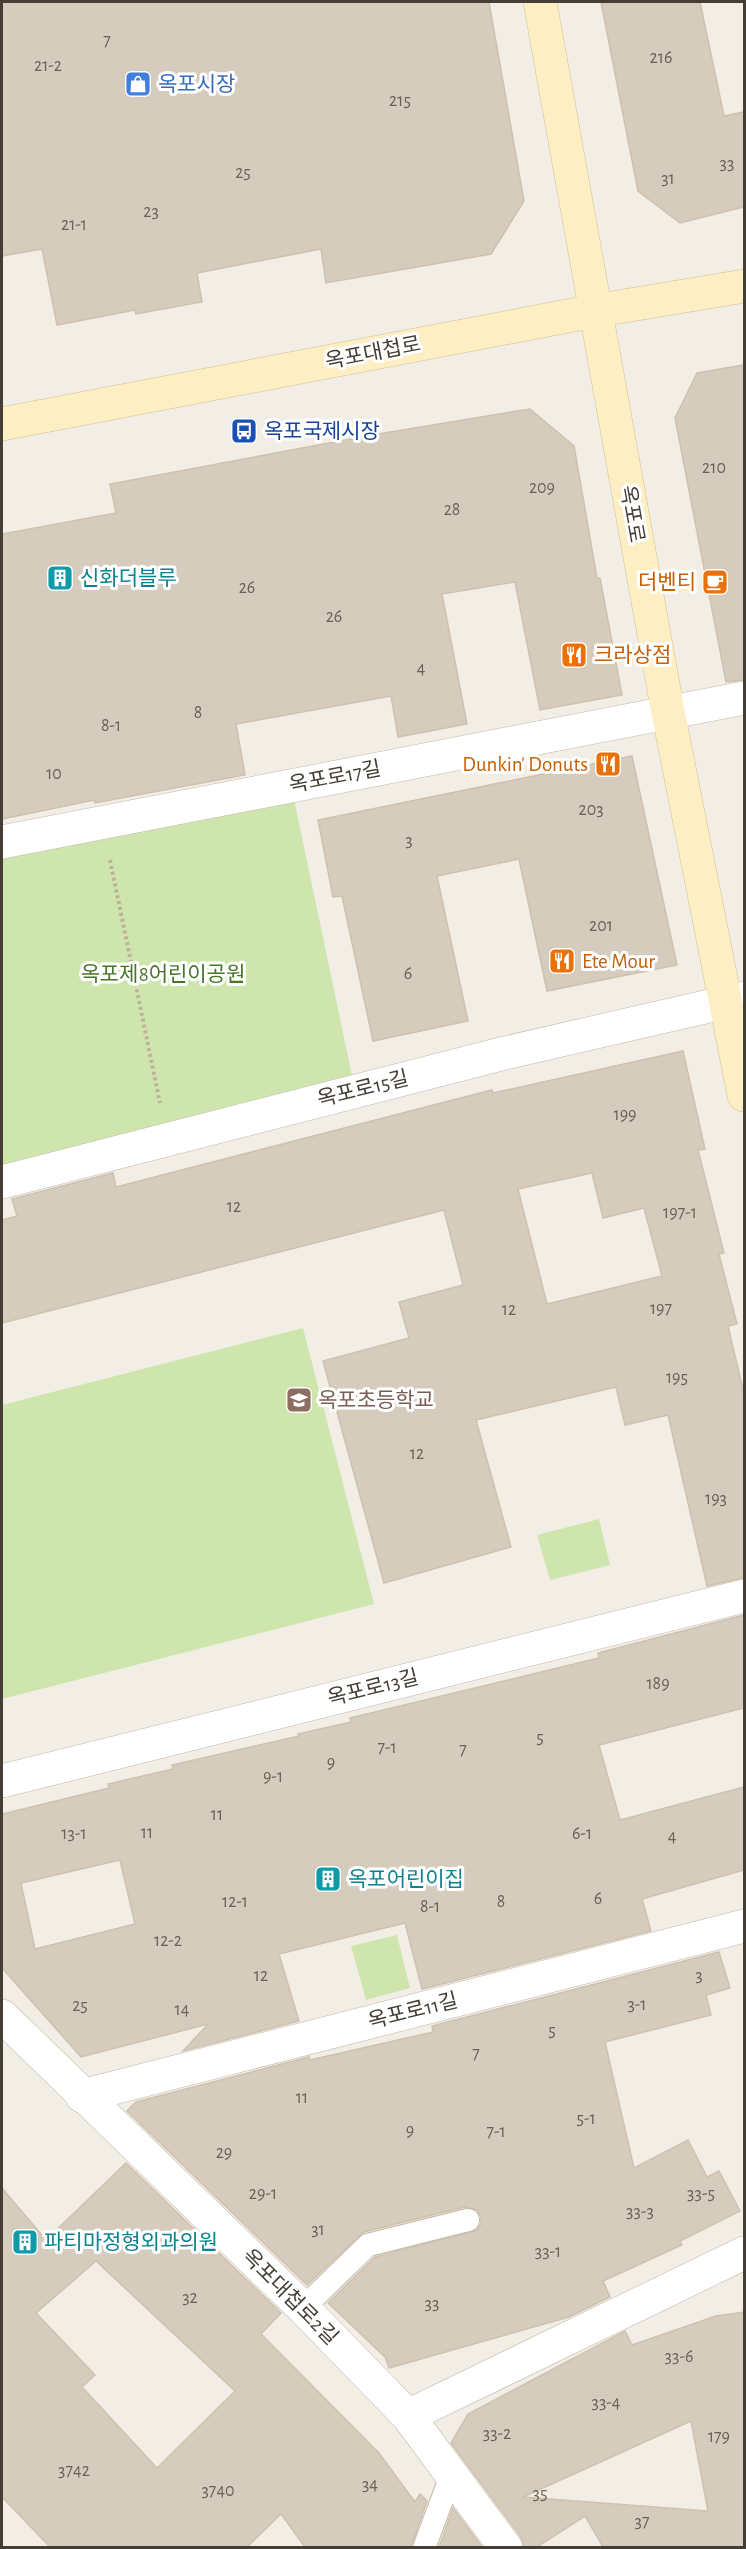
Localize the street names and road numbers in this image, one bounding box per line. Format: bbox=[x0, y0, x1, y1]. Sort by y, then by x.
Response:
street label: 옥포대첩로 bbox=[323, 332, 422, 373]
street label: 옥포로 bbox=[617, 484, 647, 544]
street label: 옥포로17길 bbox=[287, 757, 383, 796]
street label: 옥포로15길 bbox=[315, 1067, 411, 1110]
street label: 옥포로13길 bbox=[325, 1666, 421, 1709]
street label: 옥포로11길 bbox=[366, 1989, 460, 2032]
street label: 옥포대첩로2길 bbox=[238, 2245, 342, 2349]

